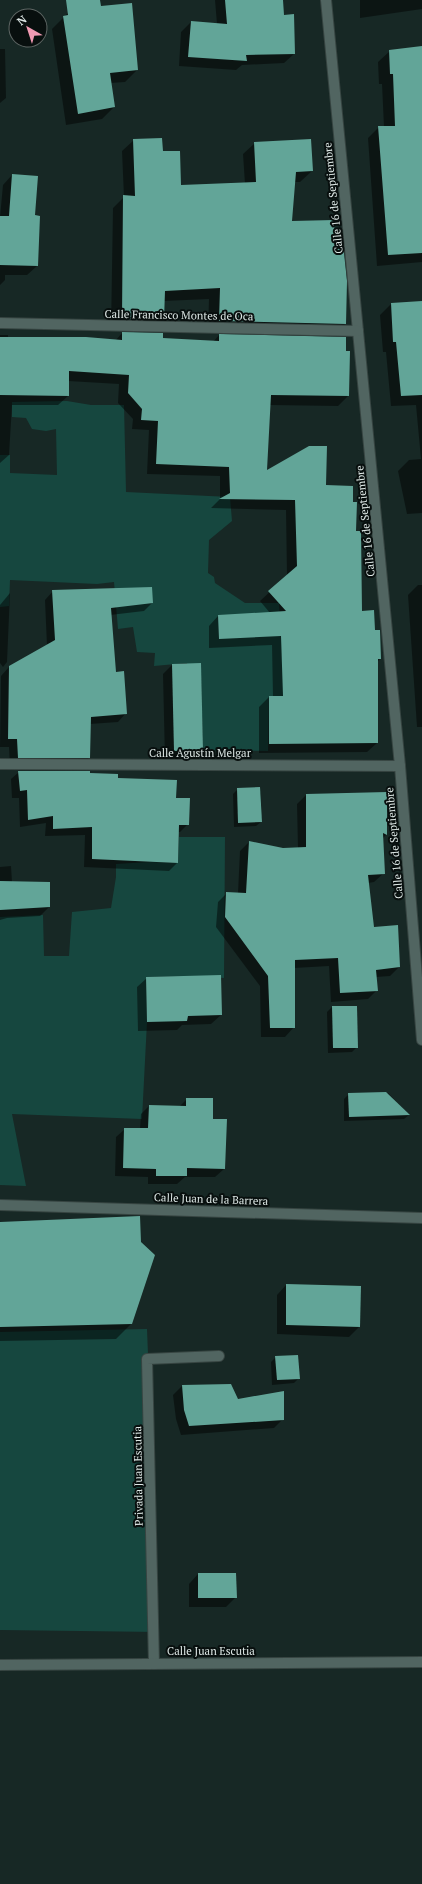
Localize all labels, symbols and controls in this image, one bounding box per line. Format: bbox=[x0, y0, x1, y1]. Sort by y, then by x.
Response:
north arrow bbox=[8, 8, 48, 48]
text: N bbox=[14, 12, 30, 28]
street label: Calle 16 de Septiembre bbox=[320, 141, 346, 254]
street label: Calle Francisco Montes de Oca bbox=[104, 307, 254, 323]
street label: Calle 16 de Septiembre bbox=[352, 464, 378, 577]
street label: Calle Agustín Melgar bbox=[149, 746, 252, 760]
street label: Calle 16 de Septiembre bbox=[382, 786, 406, 899]
street label: Calle Juan de la Barrera bbox=[154, 1190, 269, 1208]
street label: Privada Juan Escutia bbox=[130, 1425, 146, 1526]
street label: Calle Juan Escutia bbox=[167, 1644, 255, 1658]

